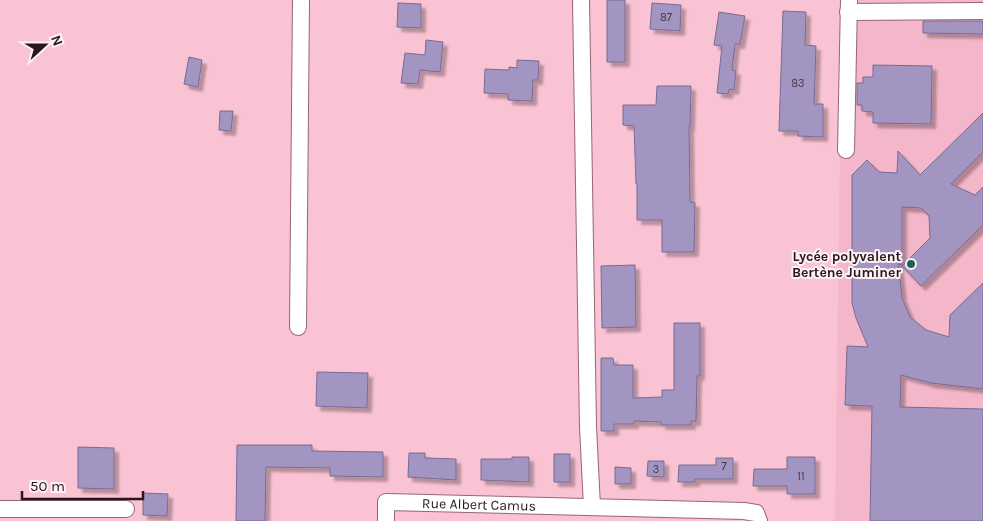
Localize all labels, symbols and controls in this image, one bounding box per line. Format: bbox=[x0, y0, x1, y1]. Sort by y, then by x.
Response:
house number: 87 bbox=[660, 11, 672, 24]
north arrow bbox=[20, 20, 70, 70]
text: N bbox=[47, 33, 66, 48]
house number: 83 bbox=[791, 77, 805, 90]
place label: Lycée polyvalent Bertène Juminer bbox=[792, 248, 901, 281]
marker: Lycée polyvalent Bertène Juminer bbox=[905, 258, 917, 270]
house number: 7 bbox=[721, 460, 727, 473]
house number: 3 bbox=[653, 463, 659, 476]
scale bar bbox=[22, 468, 144, 500]
house number: 11 bbox=[797, 470, 805, 483]
text: 50 m bbox=[30, 477, 65, 495]
street label: Rue Albert Camus bbox=[422, 495, 536, 515]

